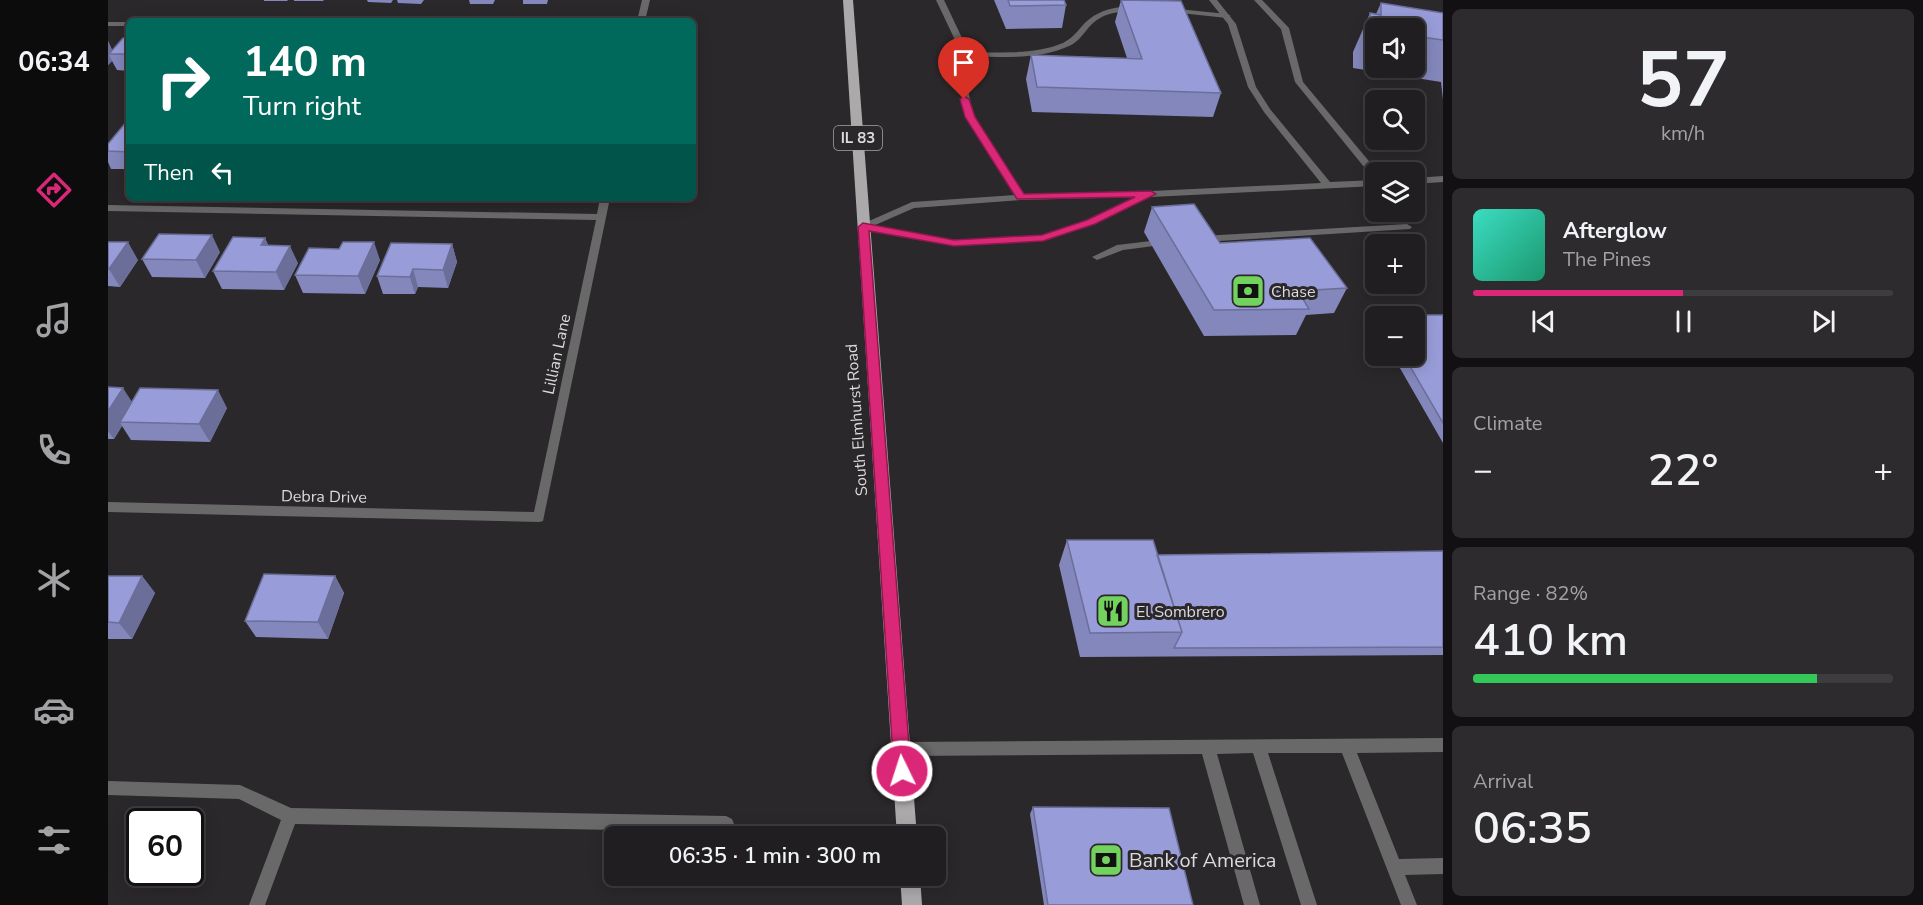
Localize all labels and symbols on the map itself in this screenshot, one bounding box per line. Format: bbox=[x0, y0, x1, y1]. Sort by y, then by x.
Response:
pin bbox=[938, 37, 989, 99]
road number: IL 83 bbox=[834, 126, 882, 150]
bank icon: Chase bbox=[1230, 273, 1266, 309]
place label: Chase bbox=[1271, 281, 1316, 303]
street label: Lillian Lane bbox=[538, 312, 576, 397]
street label: South Elmhurst Road bbox=[841, 343, 873, 497]
street label: Debra Drive bbox=[281, 485, 367, 509]
restaurant icon: El Sombrero bbox=[1095, 593, 1131, 629]
place label: El Sombrero bbox=[1136, 601, 1225, 623]
position arrow bbox=[870, 739, 934, 803]
speed limit sign: 60 bbox=[126, 808, 204, 886]
bank icon: Bank of America bbox=[1088, 842, 1124, 878]
place label: Bank of America bbox=[1129, 847, 1276, 874]

